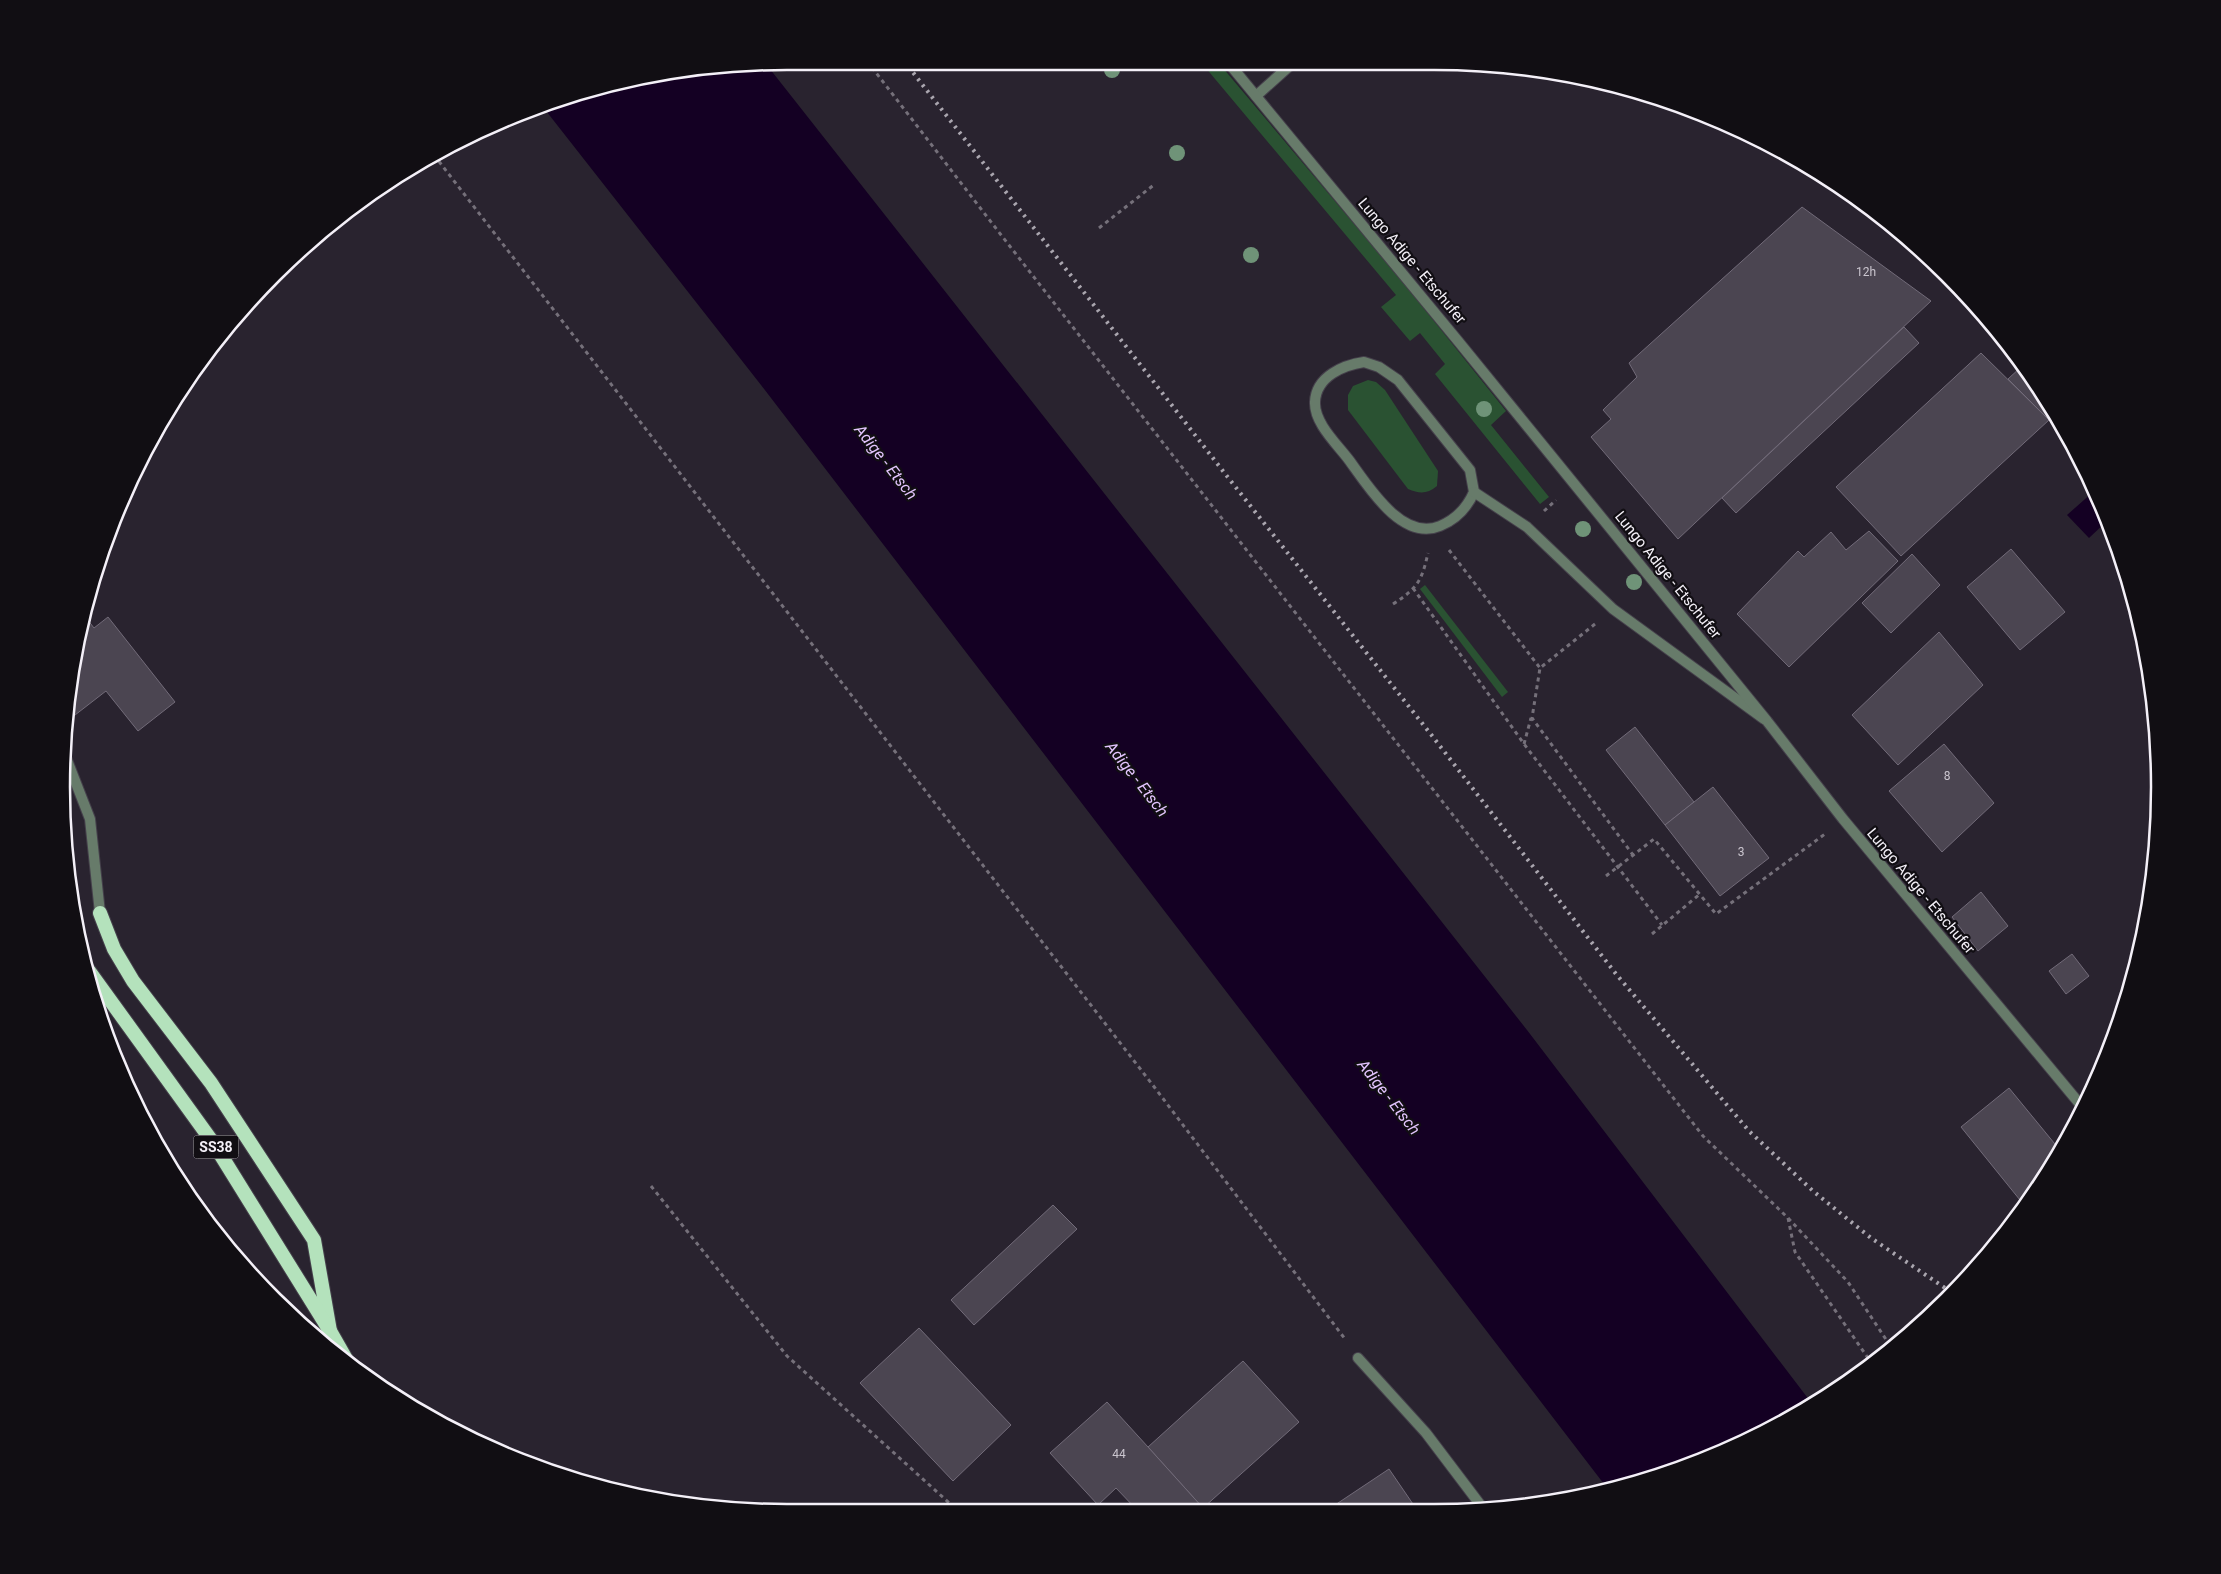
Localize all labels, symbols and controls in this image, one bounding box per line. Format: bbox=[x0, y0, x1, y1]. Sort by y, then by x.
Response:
street label: Lungo Adige - Etschufer bbox=[1354, 195, 1470, 327]
house number: 12h bbox=[1856, 265, 1876, 279]
water label: Adige - Etsch bbox=[850, 420, 921, 503]
street label: Lungo Adige - Etschufer bbox=[1611, 508, 1725, 642]
water label: Adige - Etsch bbox=[1101, 737, 1172, 820]
house number: 8 bbox=[1944, 769, 1951, 783]
street label: Lungo Adige - Etschufer bbox=[1863, 825, 1979, 957]
house number: 3 bbox=[1738, 845, 1744, 859]
water label: Adige - Etsch bbox=[1353, 1055, 1424, 1138]
road number: SS38 bbox=[194, 1136, 238, 1158]
house number: 44 bbox=[1112, 1447, 1126, 1461]

